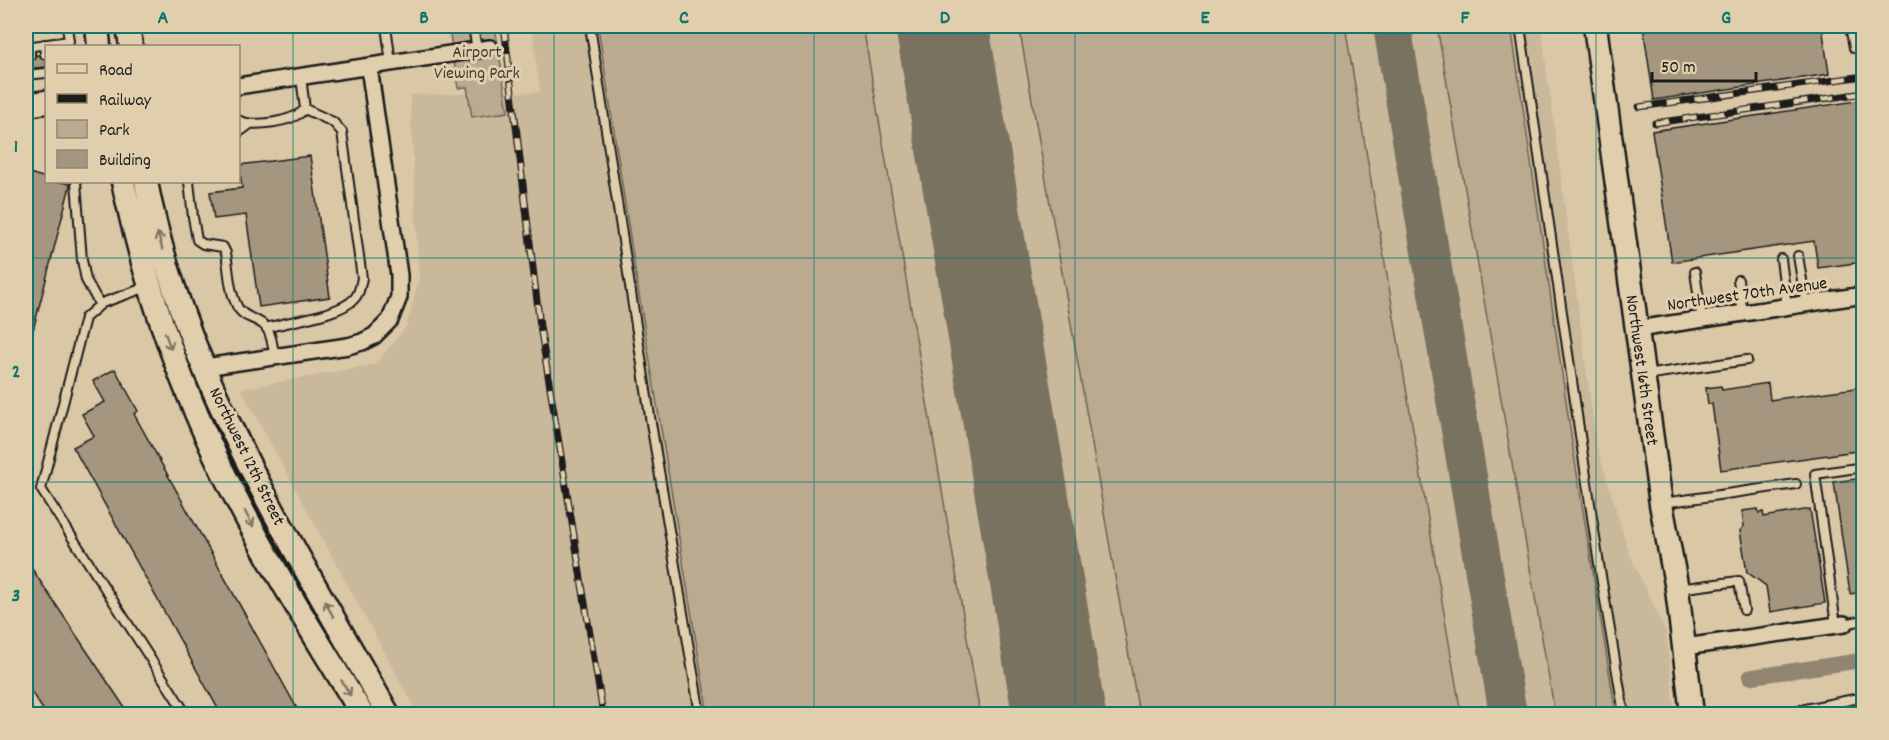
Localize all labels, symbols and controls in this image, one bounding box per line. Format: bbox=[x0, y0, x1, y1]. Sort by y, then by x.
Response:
text: A bbox=[158, 5, 169, 33]
text: B bbox=[419, 5, 429, 33]
text: C bbox=[679, 5, 689, 33]
text: D bbox=[940, 5, 951, 33]
text: E bbox=[1200, 5, 1210, 33]
text: F bbox=[1461, 5, 1471, 33]
text: G bbox=[1721, 5, 1731, 33]
park label: Airport Viewing Park bbox=[434, 41, 520, 87]
legend bbox=[45, 45, 240, 183]
scale bar bbox=[1652, 45, 1756, 83]
text: 50 m bbox=[1661, 56, 1696, 81]
text: Road bbox=[99, 59, 133, 84]
text: Railway bbox=[99, 89, 152, 114]
text: Park bbox=[99, 119, 130, 144]
text: 1 bbox=[14, 134, 18, 162]
text: Building bbox=[99, 149, 151, 174]
one-way arrow bbox=[154, 232, 165, 251]
street label: Northwest 70th Avenue bbox=[1666, 272, 1829, 319]
street label: Northwest 16th Street bbox=[1618, 293, 1664, 448]
one-way arrow bbox=[163, 332, 174, 350]
text: 2 bbox=[12, 359, 20, 387]
street label: Northwest 12th Street bbox=[201, 384, 290, 531]
one-way arrow bbox=[244, 509, 255, 527]
text: 3 bbox=[12, 583, 20, 611]
one-way arrow bbox=[323, 600, 334, 618]
one-way arrow bbox=[340, 679, 352, 696]

